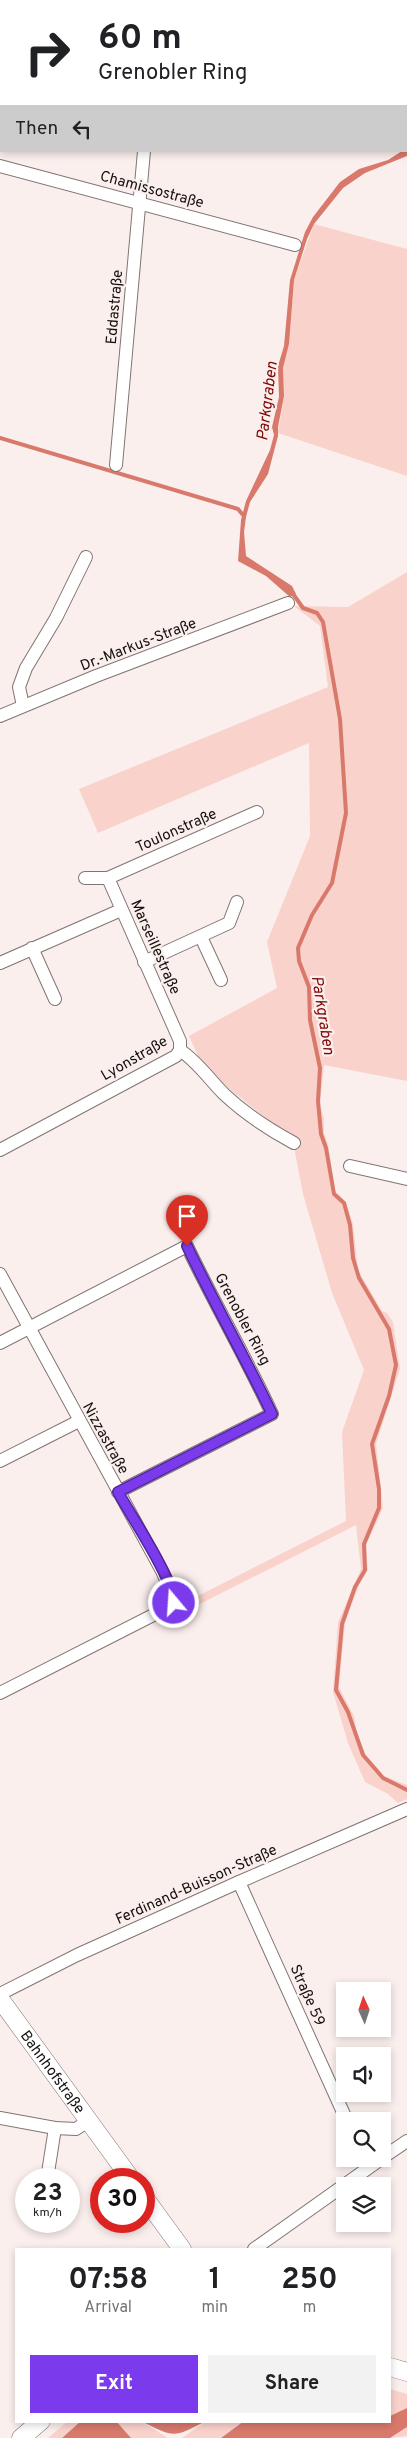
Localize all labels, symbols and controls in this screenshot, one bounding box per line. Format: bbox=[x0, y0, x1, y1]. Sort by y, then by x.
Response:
text: 60 m bbox=[98, 17, 182, 61]
icon: right bbox=[15, 20, 80, 85]
text: Grenobler Ring bbox=[98, 60, 247, 87]
icon: left bbox=[68, 115, 96, 143]
text: Then bbox=[15, 117, 58, 141]
street label: Chamissostraße bbox=[98, 167, 206, 213]
street label: Eddastraße bbox=[103, 269, 128, 345]
water label: Parkgraben bbox=[253, 360, 283, 442]
street label: Dr.-Markus-Straße bbox=[78, 614, 199, 676]
street label: Toulonstraße bbox=[133, 805, 220, 858]
street label: Marseillestraße bbox=[125, 897, 184, 998]
water label: Parkgraben bbox=[306, 974, 338, 1057]
street label: Lyonstraße bbox=[98, 1033, 172, 1086]
pin bbox=[166, 1195, 208, 1246]
icon: arrive bbox=[173, 1202, 201, 1230]
street label: Grenobler Ring bbox=[209, 1270, 274, 1369]
street label: Nizzastraße bbox=[77, 1399, 132, 1478]
position arrow bbox=[147, 1576, 199, 1628]
street label: Ferdinand-Buisson-Straße bbox=[113, 1841, 280, 1930]
street label: Straße 59 bbox=[285, 1962, 329, 2029]
north arrow bbox=[336, 1982, 391, 2038]
map controls bbox=[336, 1982, 391, 2232]
street label: Bahnhofstraße bbox=[15, 2027, 88, 2118]
button: sound bbox=[336, 2047, 391, 2102]
button: search bbox=[336, 2112, 391, 2167]
speed limit sign: 30 bbox=[90, 2168, 155, 2233]
button: layers bbox=[336, 2177, 391, 2232]
text: 23 bbox=[32, 2178, 63, 2210]
text: km/h bbox=[33, 2205, 62, 2221]
text: 07:58 bbox=[68, 2262, 148, 2299]
text: 1 bbox=[209, 2262, 221, 2299]
text: 250 bbox=[281, 2262, 338, 2299]
text: Arrival bbox=[84, 2298, 132, 2318]
text: min bbox=[201, 2298, 228, 2318]
text: m bbox=[303, 2298, 316, 2318]
button: Exit bbox=[30, 2355, 198, 2413]
button: Share bbox=[208, 2355, 376, 2413]

